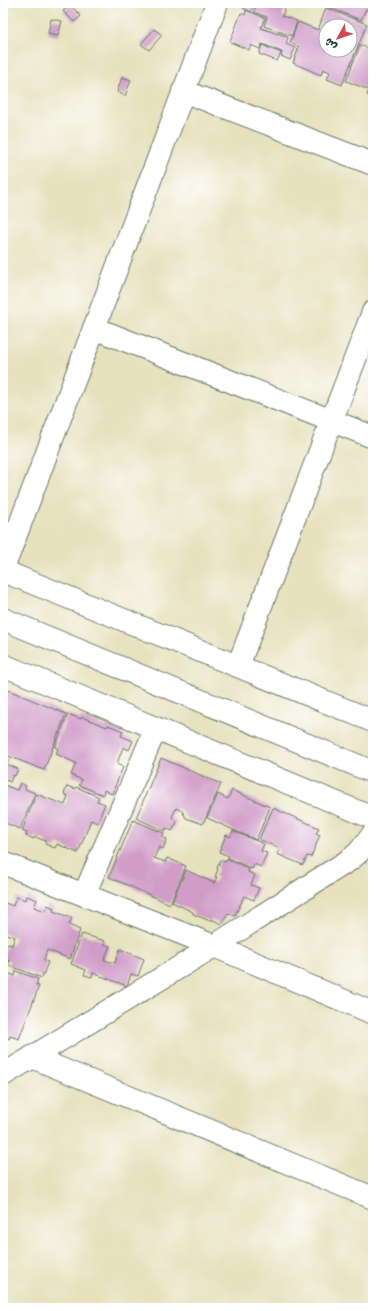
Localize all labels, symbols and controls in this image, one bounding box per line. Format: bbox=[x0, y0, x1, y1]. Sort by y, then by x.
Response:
north arrow bbox=[318, 18, 358, 58]
text: ش bbox=[322, 35, 340, 53]

